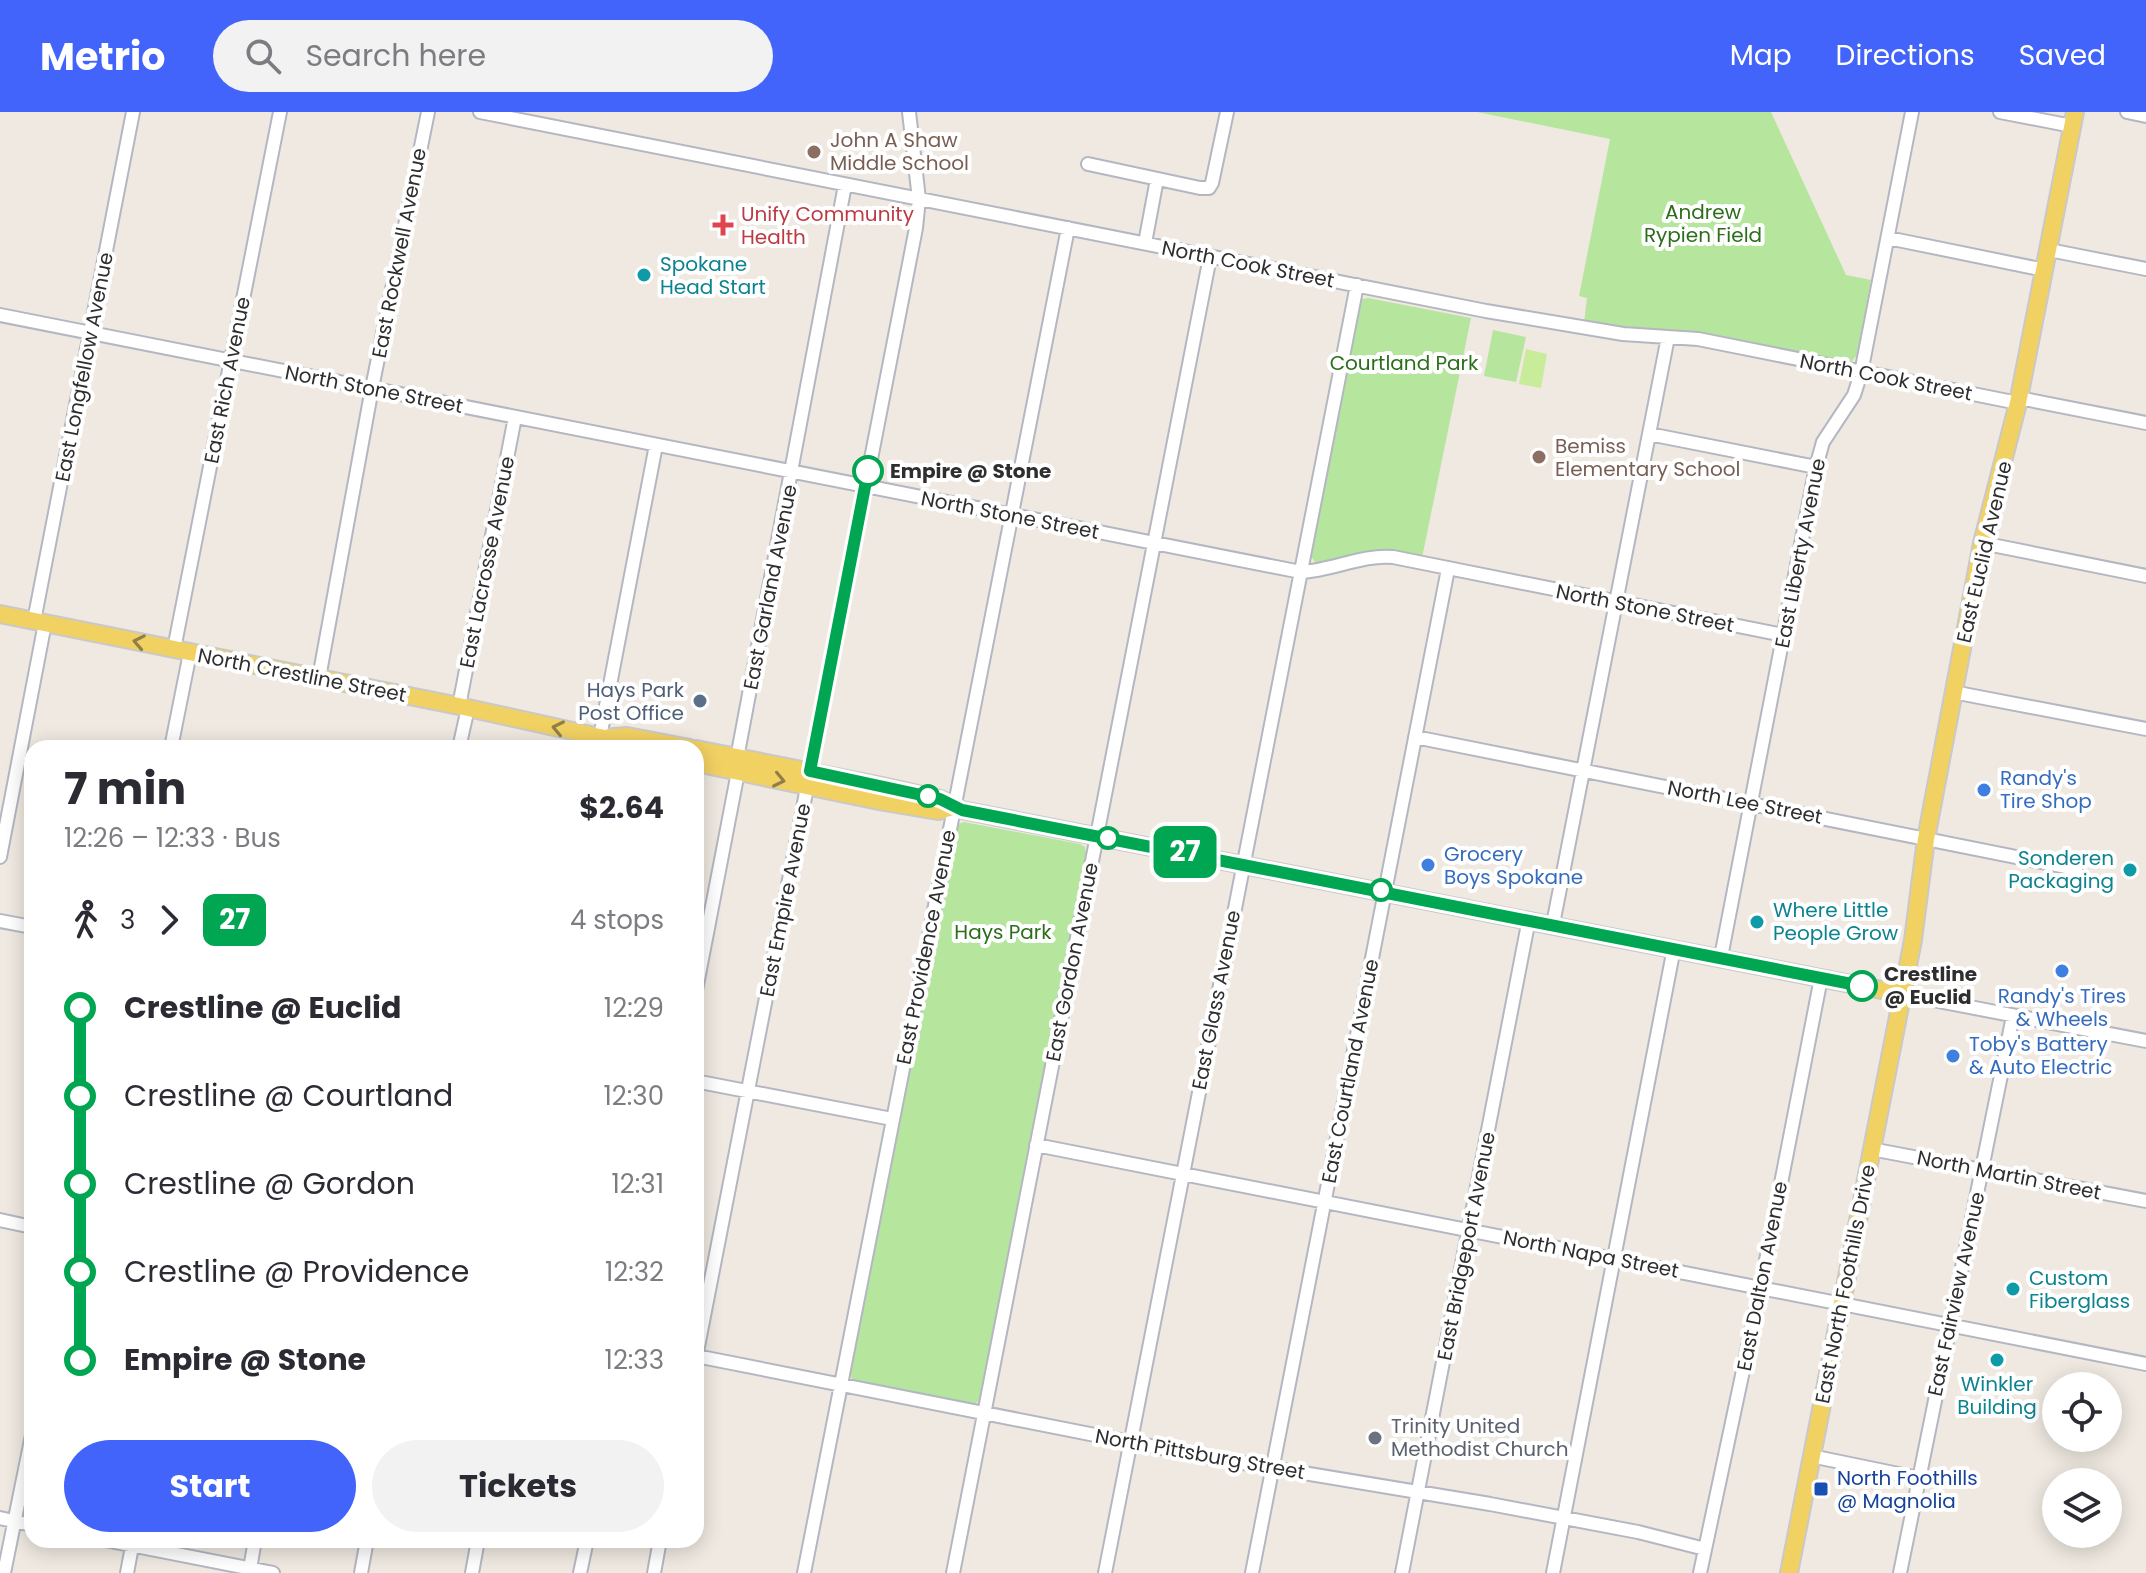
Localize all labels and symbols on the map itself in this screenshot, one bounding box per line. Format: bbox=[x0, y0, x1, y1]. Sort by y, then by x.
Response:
place label: John A Shaw Middle School bbox=[830, 126, 969, 177]
marker: John A Shaw Middle School bbox=[805, 143, 823, 161]
street label: East Rockwell Avenue bbox=[365, 146, 433, 360]
park label: Andrew Rypien Field bbox=[1644, 198, 1762, 249]
place label: Unify Community Health bbox=[741, 200, 914, 251]
marker: Unify Community Health bbox=[712, 214, 734, 236]
street label: North Cook Street bbox=[1159, 234, 1337, 294]
street label: East Longfellow Avenue bbox=[48, 250, 120, 484]
place label: Spokane Head Start bbox=[660, 250, 766, 301]
marker: Spokane Head Start bbox=[635, 266, 653, 284]
street label: East Rich Avenue bbox=[197, 294, 257, 466]
street label: North Cook Street bbox=[1797, 347, 1975, 407]
park label: Courtland Park bbox=[1330, 349, 1479, 377]
street label: North Stone Street bbox=[283, 358, 465, 420]
place label: Bemiss Elementary School bbox=[1555, 432, 1740, 483]
marker: Bemiss Elementary School bbox=[1530, 448, 1548, 466]
street label: East Lacrosse Avenue bbox=[453, 454, 521, 670]
marker: Empire @ Stone bbox=[853, 456, 883, 486]
street label: East Liberty Avenue bbox=[1768, 456, 1832, 650]
place label: Empire @ Stone bbox=[890, 457, 1051, 485]
street label: East Euclid Avenue bbox=[1949, 458, 2019, 646]
street label: East Garland Avenue bbox=[736, 482, 804, 692]
street label: North Stone Street bbox=[919, 484, 1101, 546]
street label: North Stone Street bbox=[1554, 577, 1736, 639]
one-way arrow bbox=[132, 634, 146, 651]
street label: North Crestline Street bbox=[195, 641, 409, 709]
place label: Hays Park Post Office bbox=[578, 676, 685, 727]
marker: Hays Park Post Office bbox=[691, 692, 709, 710]
one-way arrow bbox=[552, 720, 565, 737]
place label: Randy's Tire Shop bbox=[2000, 764, 2092, 815]
one-way arrow bbox=[772, 771, 785, 788]
street label: North Lee Street bbox=[1665, 773, 1825, 831]
marker: Randy's Tire Shop bbox=[1975, 781, 1993, 799]
unlabelled marker bbox=[917, 785, 939, 807]
street label: East Empire Avenue bbox=[753, 801, 817, 999]
line badge: 27 bbox=[1149, 826, 1221, 878]
street label: East Providence Avenue bbox=[890, 827, 962, 1067]
unlabelled marker bbox=[1097, 827, 1119, 849]
place label: Grocery Boys Spokane bbox=[1444, 840, 1583, 891]
place label: Sonderen Packaging bbox=[2008, 844, 2114, 895]
marker: Grocery Boys Spokane bbox=[1419, 856, 1437, 874]
street label: East Gordon Avenue bbox=[1039, 860, 1105, 1064]
marker: Sonderen Packaging bbox=[2121, 861, 2139, 879]
unlabelled marker bbox=[1370, 879, 1392, 901]
place label: Where Little People Grow bbox=[1773, 896, 1899, 947]
street label: East Glass Avenue bbox=[1185, 908, 1247, 1092]
marker: Where Little People Grow bbox=[1748, 913, 1766, 931]
park label: Hays Park bbox=[954, 918, 1052, 946]
street label: East Courtland Avenue bbox=[1315, 957, 1385, 1185]
place label: Crestline @ Euclid bbox=[1884, 960, 1977, 1011]
marker: Randy's Tires & Wheels bbox=[2053, 962, 2071, 980]
marker: Crestline @ Euclid bbox=[1847, 971, 1877, 1001]
place label: Randy's Tires & Wheels bbox=[1998, 982, 2126, 1033]
place label: Toby's Battery & Auto Electric bbox=[1969, 1030, 2112, 1081]
marker: Toby's Battery & Auto Electric bbox=[1944, 1047, 1962, 1065]
street label: East Bridgeport Avenue bbox=[1430, 1129, 1502, 1363]
street label: North Martin Street bbox=[1915, 1143, 2103, 1207]
street label: East North Foothills Drive bbox=[1808, 1162, 1882, 1406]
street label: East Dalton Avenue bbox=[1730, 1179, 1794, 1373]
street label: East Fairview Avenue bbox=[1921, 1189, 1991, 1399]
street label: North Napa Street bbox=[1501, 1223, 1681, 1285]
place label: Custom Fiberglass bbox=[2029, 1264, 2130, 1315]
marker: Custom Fiberglass bbox=[2004, 1280, 2022, 1298]
marker: Winkler Building bbox=[1988, 1351, 2006, 1369]
place label: Winkler Building bbox=[1957, 1370, 2037, 1421]
place label: Trinity United Methodist Church bbox=[1391, 1412, 1568, 1463]
street label: North Pittsburg Street bbox=[1093, 1422, 1307, 1486]
marker: Trinity United Methodist Church bbox=[1366, 1429, 1384, 1447]
place label: North Foothills @ Magnolia bbox=[1837, 1464, 1978, 1515]
marker: North Foothills @ Magnolia bbox=[1812, 1480, 1830, 1498]

